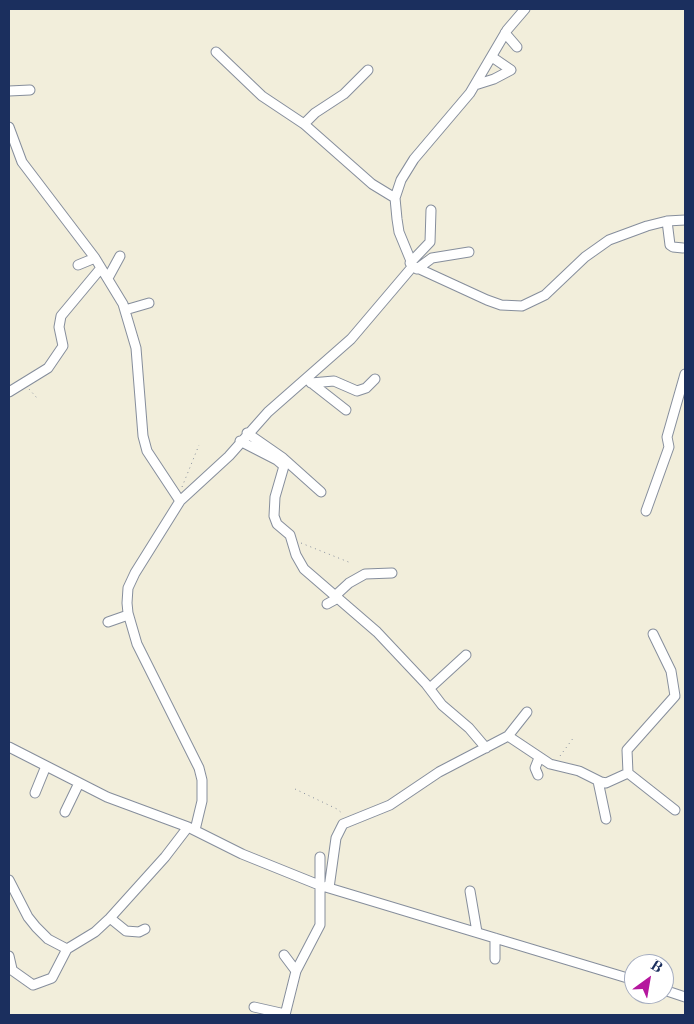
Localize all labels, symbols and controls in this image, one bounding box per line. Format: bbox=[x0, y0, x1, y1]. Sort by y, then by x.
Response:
north arrow bbox=[624, 954, 674, 1004]
text: B bbox=[647, 957, 666, 978]

